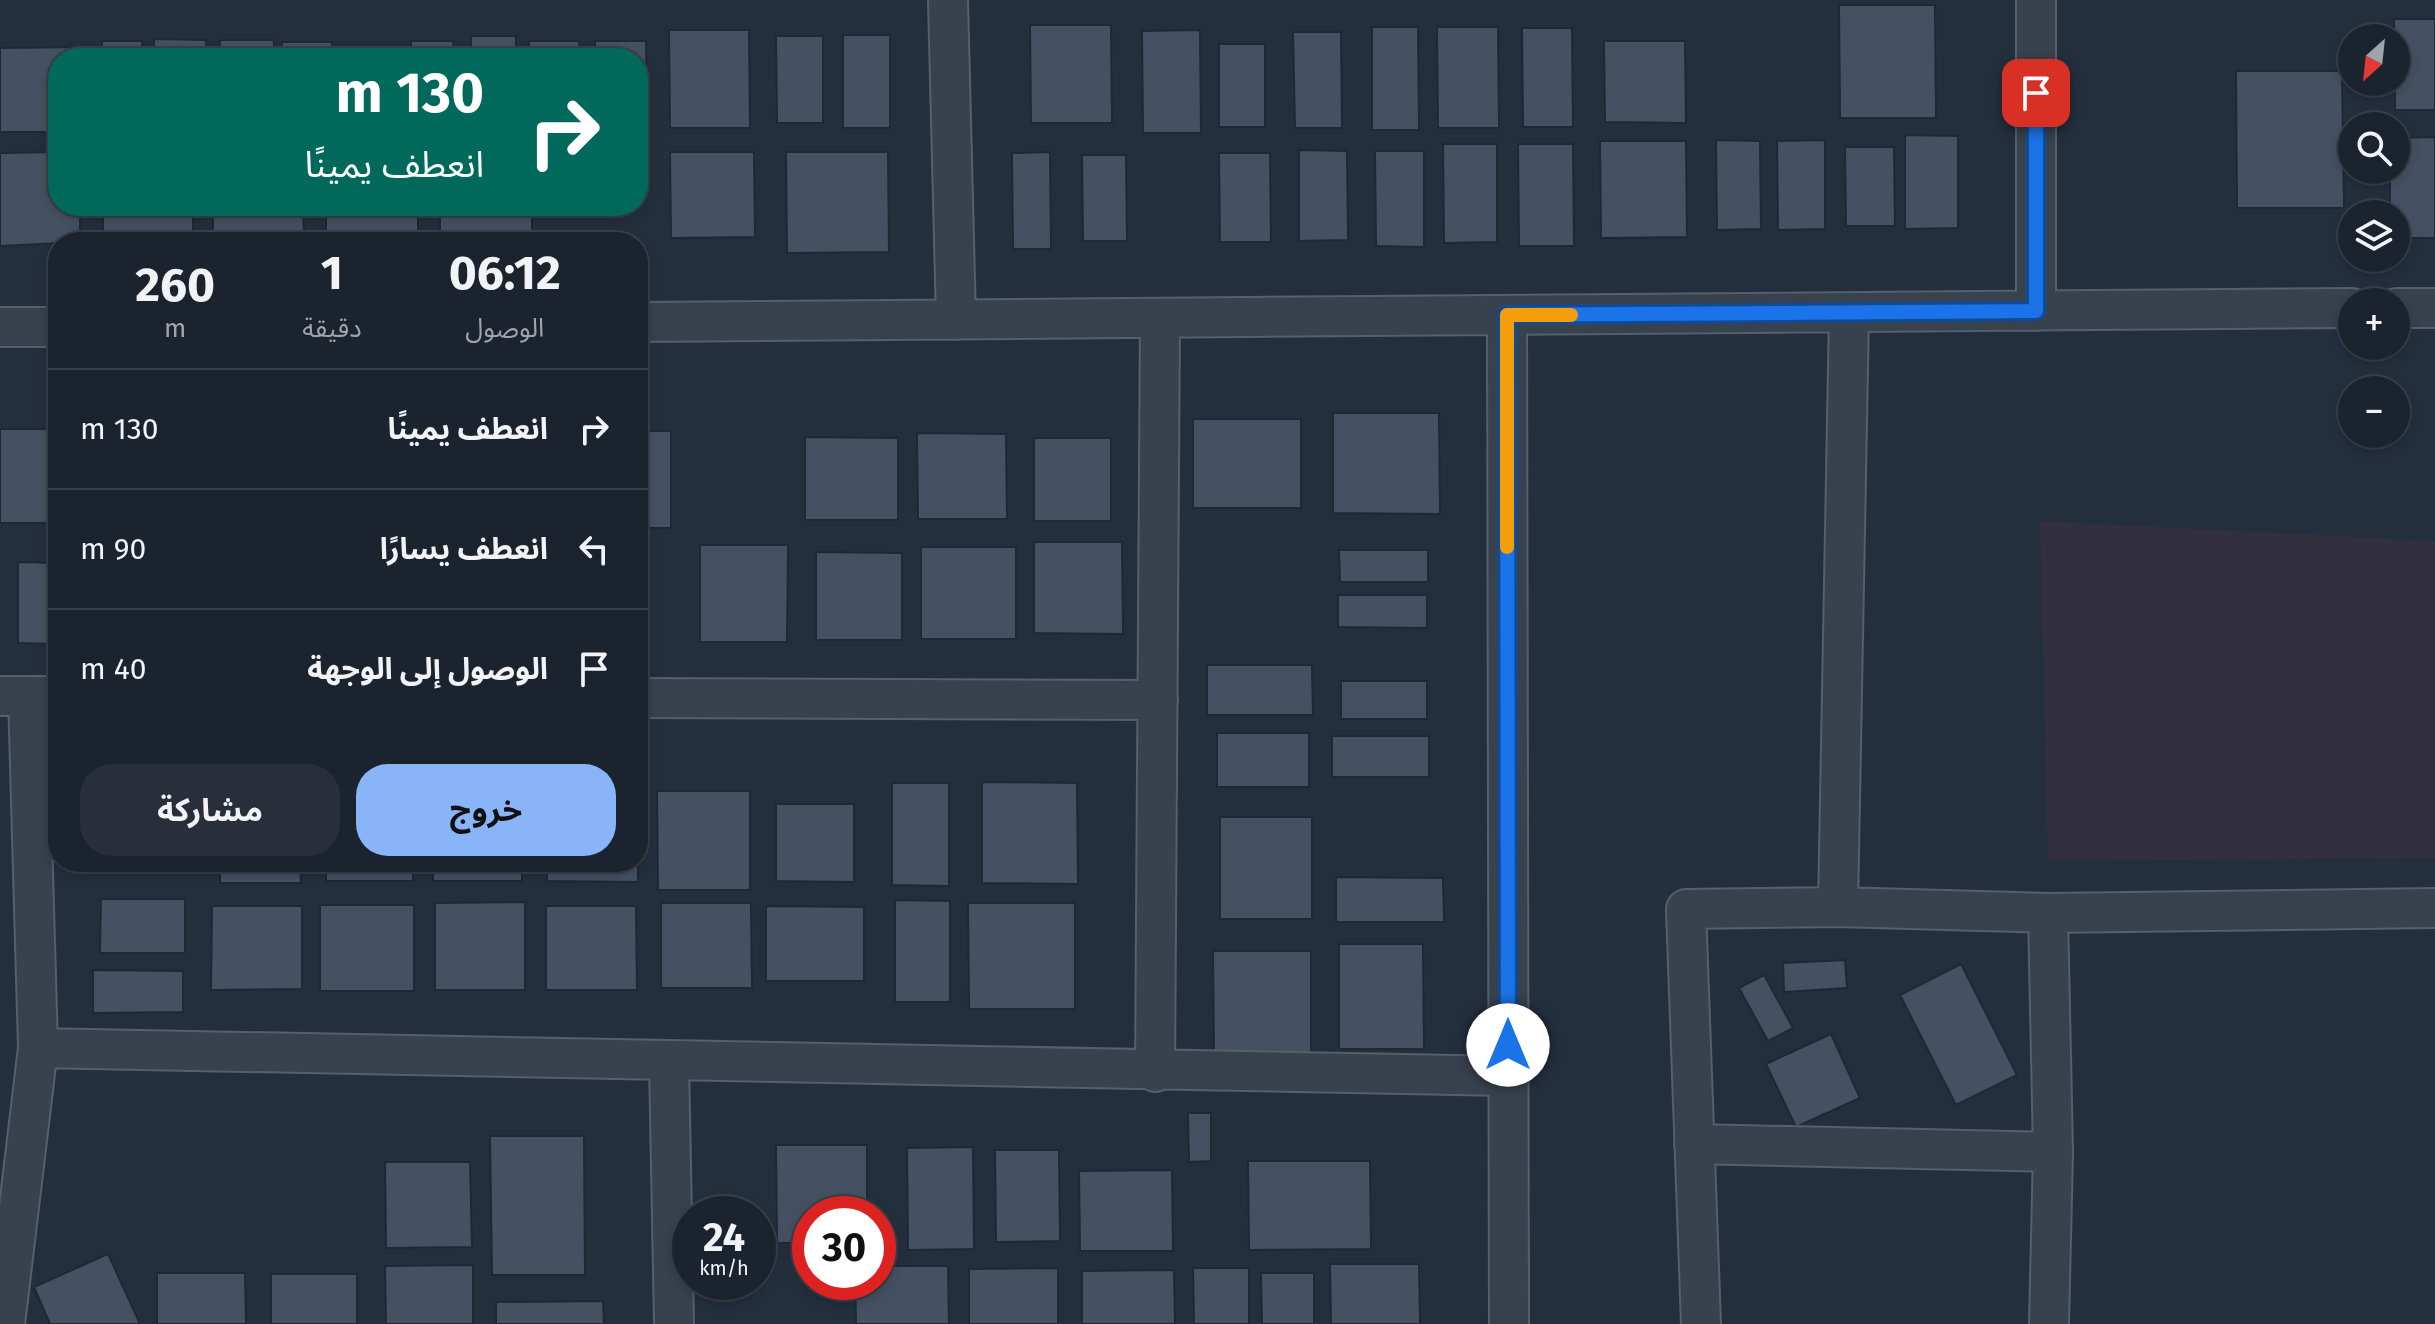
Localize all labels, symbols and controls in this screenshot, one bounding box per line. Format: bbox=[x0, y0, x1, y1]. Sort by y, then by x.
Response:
north arrow bbox=[2338, 24, 2410, 96]
map controls bbox=[2338, 24, 2410, 448]
pin bbox=[2002, 59, 2070, 127]
text: 130 m bbox=[336, 60, 484, 127]
icon: arrive bbox=[2014, 71, 2058, 115]
icon: right bbox=[512, 80, 616, 184]
button: search bbox=[2338, 112, 2410, 184]
text: انعطف يمينًا bbox=[305, 143, 484, 187]
button: layers bbox=[2338, 200, 2410, 272]
text: 1 bbox=[321, 244, 343, 302]
text: 06:12 bbox=[449, 244, 561, 302]
text: 260 bbox=[135, 256, 215, 314]
button: + bbox=[2338, 288, 2410, 360]
text: m bbox=[164, 313, 186, 344]
text: دقيقة bbox=[302, 313, 362, 344]
text: الوصول bbox=[465, 313, 544, 344]
button: − bbox=[2338, 376, 2410, 448]
icon: right bbox=[572, 407, 616, 451]
text: 130 m bbox=[80, 411, 158, 447]
text: انعطف يمينًا bbox=[388, 411, 548, 447]
icon: left bbox=[572, 527, 616, 571]
text: 90 m bbox=[80, 531, 146, 567]
text: انعطف يسارًا bbox=[380, 531, 548, 567]
icon: arrive bbox=[572, 647, 616, 691]
text: 40 m bbox=[80, 651, 146, 687]
text: الوصول إلى الوجهة bbox=[307, 651, 548, 687]
button: مشاركة bbox=[80, 764, 340, 856]
button: خروج bbox=[356, 764, 616, 856]
position arrow bbox=[1466, 1003, 1550, 1087]
speed limit sign: 30 bbox=[792, 1196, 896, 1300]
text: 24 bbox=[703, 1214, 745, 1262]
text: km/h bbox=[699, 1256, 749, 1280]

